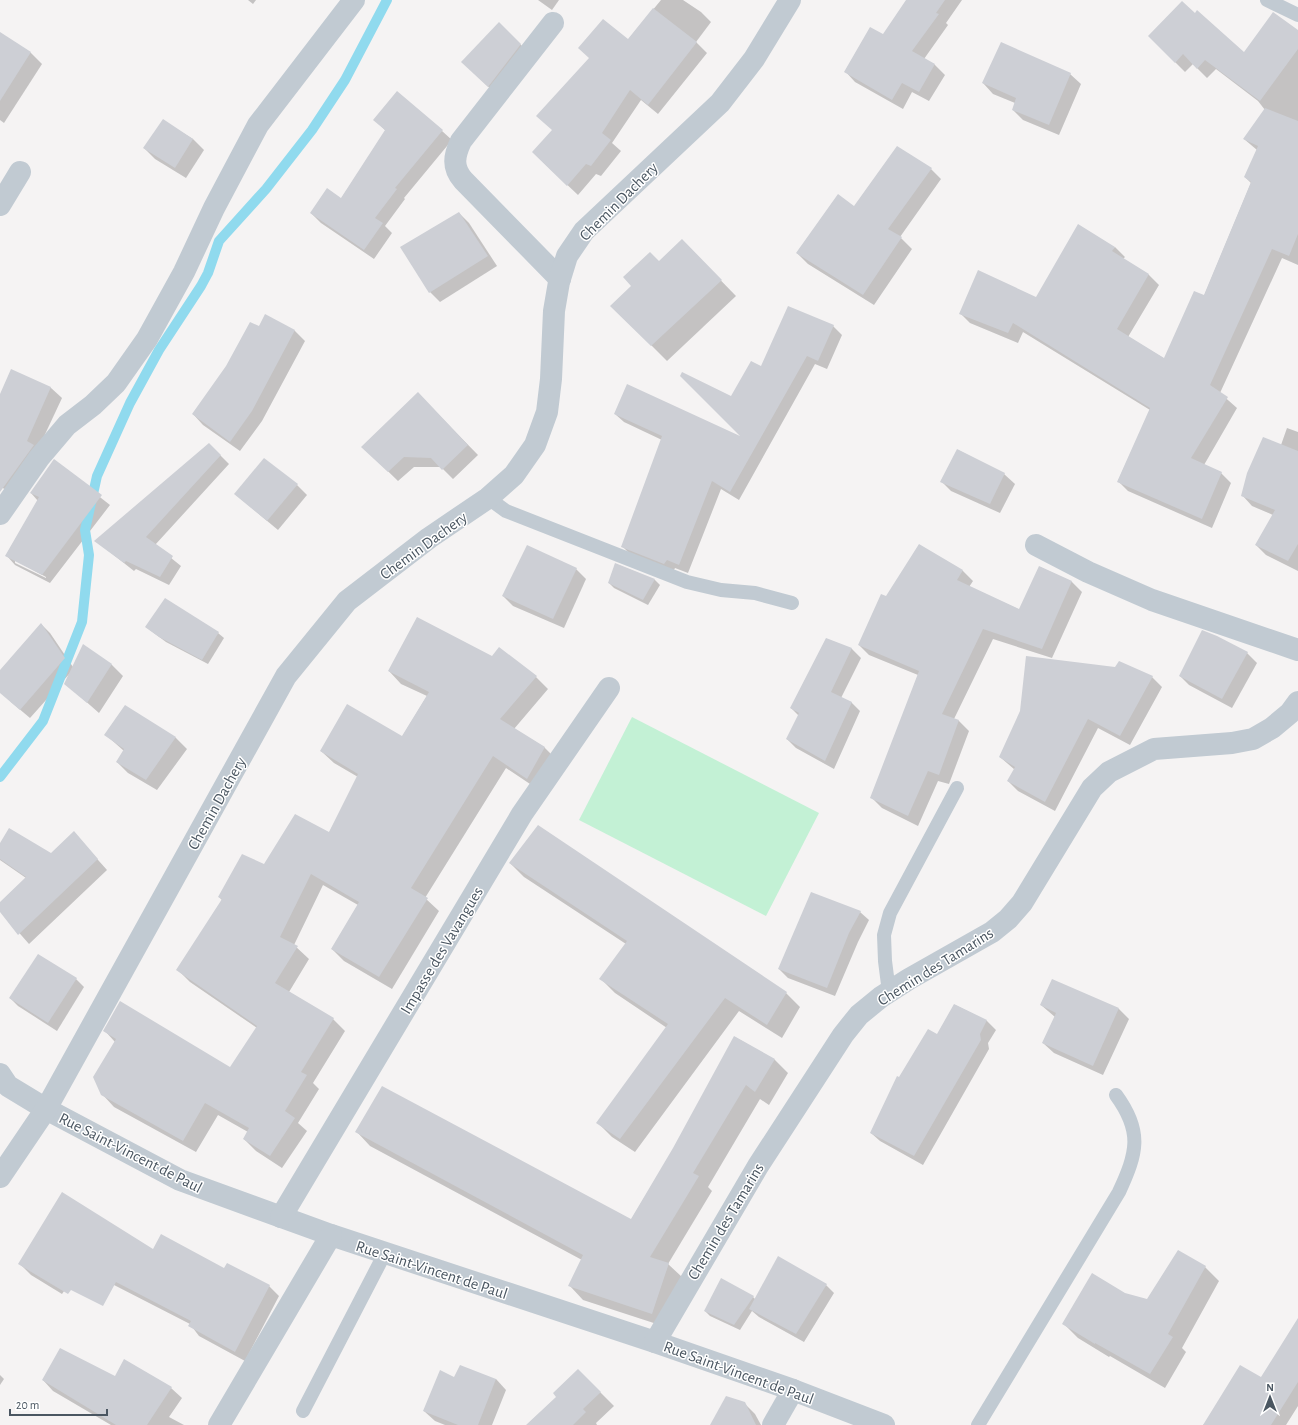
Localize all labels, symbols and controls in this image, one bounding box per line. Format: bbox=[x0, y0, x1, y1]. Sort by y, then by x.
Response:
street label: Chemin Dachery bbox=[577, 159, 662, 245]
street label: Chemin Dachery bbox=[377, 509, 471, 583]
street label: Chemin Dachery bbox=[185, 754, 250, 853]
street label: Impasse des Vavangues bbox=[398, 884, 486, 1017]
street label: Chemin des Tamarins bbox=[875, 925, 996, 1009]
street label: Rue Saint-Vincent de Paul bbox=[56, 1110, 205, 1196]
street label: Chemin des Tamarins bbox=[685, 1160, 767, 1283]
street label: Rue Saint-Vincent de Paul bbox=[354, 1238, 509, 1302]
street label: Rue Saint-Vincent de Paul bbox=[662, 1338, 816, 1408]
north arrow bbox=[1250, 1377, 1290, 1417]
text: N bbox=[1266, 1382, 1274, 1393]
scale bar bbox=[10, 1391, 107, 1417]
text: 20 m bbox=[16, 1399, 39, 1411]

